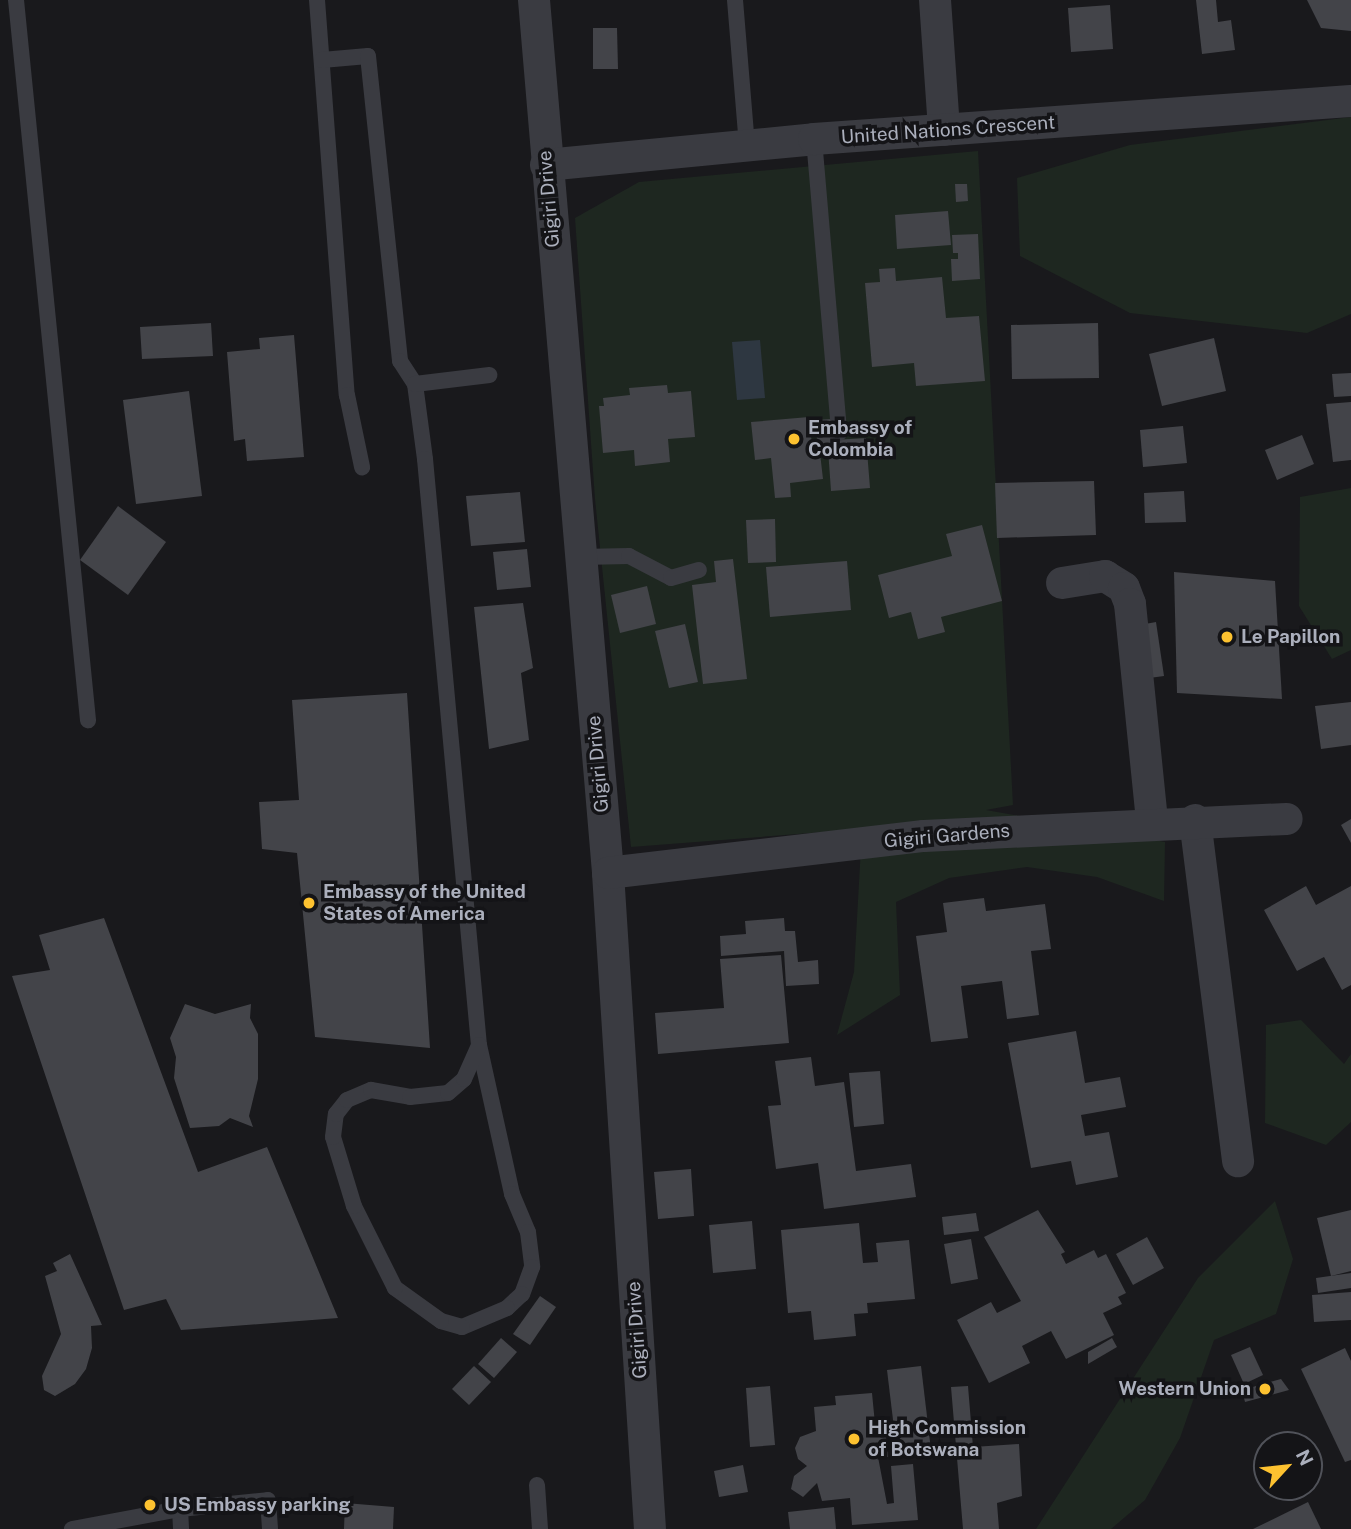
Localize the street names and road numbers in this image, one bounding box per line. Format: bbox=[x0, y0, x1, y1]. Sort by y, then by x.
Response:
street label: United Nations Crescent bbox=[840, 111, 1056, 149]
street label: Gigiri Drive bbox=[533, 149, 565, 249]
street label: Gigiri Drive bbox=[582, 714, 614, 814]
street label: Gigiri Gardens bbox=[883, 819, 1011, 853]
street label: Gigiri Drive bbox=[622, 1281, 652, 1379]

